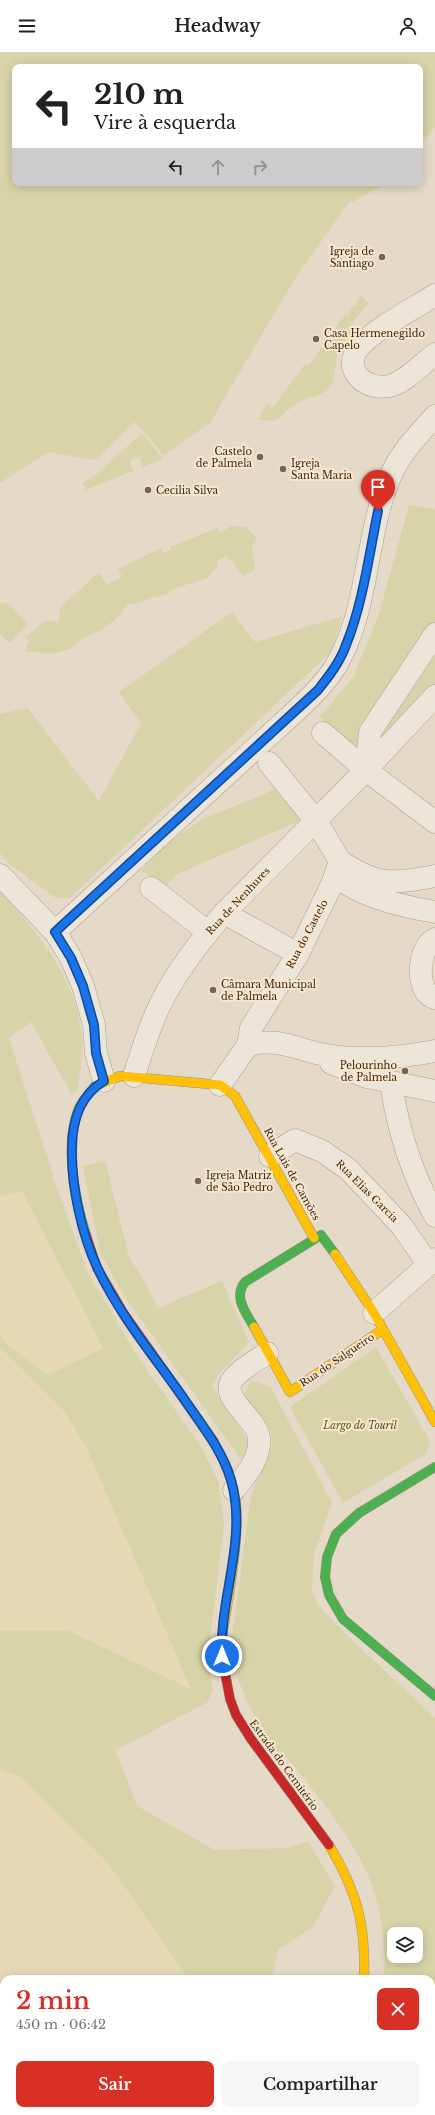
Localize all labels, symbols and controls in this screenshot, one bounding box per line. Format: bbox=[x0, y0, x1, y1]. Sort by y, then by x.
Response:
icon: menu bbox=[16, 15, 38, 37]
text: Headway bbox=[174, 15, 261, 37]
icon: person bbox=[397, 15, 419, 37]
text: 210 m bbox=[94, 77, 184, 112]
icon: left bbox=[28, 80, 80, 132]
text: Vire à esquerda bbox=[94, 112, 236, 134]
icon: left bbox=[165, 156, 187, 178]
icon: ahead bbox=[207, 156, 229, 178]
icon: right bbox=[249, 156, 271, 178]
place label: Igreja de Santiago bbox=[330, 245, 374, 270]
marker: Igreja de Santiago bbox=[377, 252, 387, 262]
place label: Casa Hermenegildo Capelo bbox=[324, 327, 425, 352]
marker: Casa Hermenegildo Capelo bbox=[311, 334, 321, 344]
place label: Castelo de Palmela bbox=[196, 445, 252, 470]
marker: Castelo de Palmela bbox=[255, 452, 265, 462]
place label: Igreja Santa Maria bbox=[291, 457, 353, 482]
marker: Igreja Santa Maria bbox=[278, 464, 288, 474]
pin bbox=[361, 470, 395, 511]
icon: arrive bbox=[367, 476, 389, 498]
place label: Cecilia Silva bbox=[156, 484, 219, 497]
marker: Cecilia Silva bbox=[143, 485, 153, 495]
street label: Rua de Nenhures bbox=[203, 864, 273, 938]
street label: Rua do Castelo bbox=[283, 897, 331, 971]
place label: Câmara Municipal de Palmela bbox=[221, 978, 316, 1003]
marker: Câmara Municipal de Palmela bbox=[208, 985, 218, 995]
place label: Pelourinho de Palmela bbox=[340, 1059, 397, 1084]
marker: Pelourinho de Palmela bbox=[400, 1066, 410, 1076]
street label: Rua Luis de Camões bbox=[261, 1125, 323, 1223]
street label: Rua Elias Garcia bbox=[333, 1157, 401, 1225]
place label: Igreja Matriz de São Pedro bbox=[206, 1169, 273, 1194]
marker: Igreja Matriz de São Pedro bbox=[193, 1176, 203, 1186]
street label: Rua do Salgueiro bbox=[297, 1330, 377, 1390]
park label: Largo do Touril bbox=[322, 1419, 398, 1432]
position arrow bbox=[201, 1635, 243, 1677]
street label: Estrada do Cemitério bbox=[247, 1717, 322, 1813]
map controls bbox=[387, 1927, 423, 1963]
button: layers bbox=[387, 1927, 423, 1963]
text: 2 min bbox=[16, 1986, 90, 2015]
button: close bbox=[377, 1988, 419, 2030]
text: 450 m · 06:42 bbox=[16, 2016, 106, 2033]
button: Sair bbox=[16, 2061, 214, 2107]
button: Compartilhar bbox=[222, 2061, 419, 2107]

